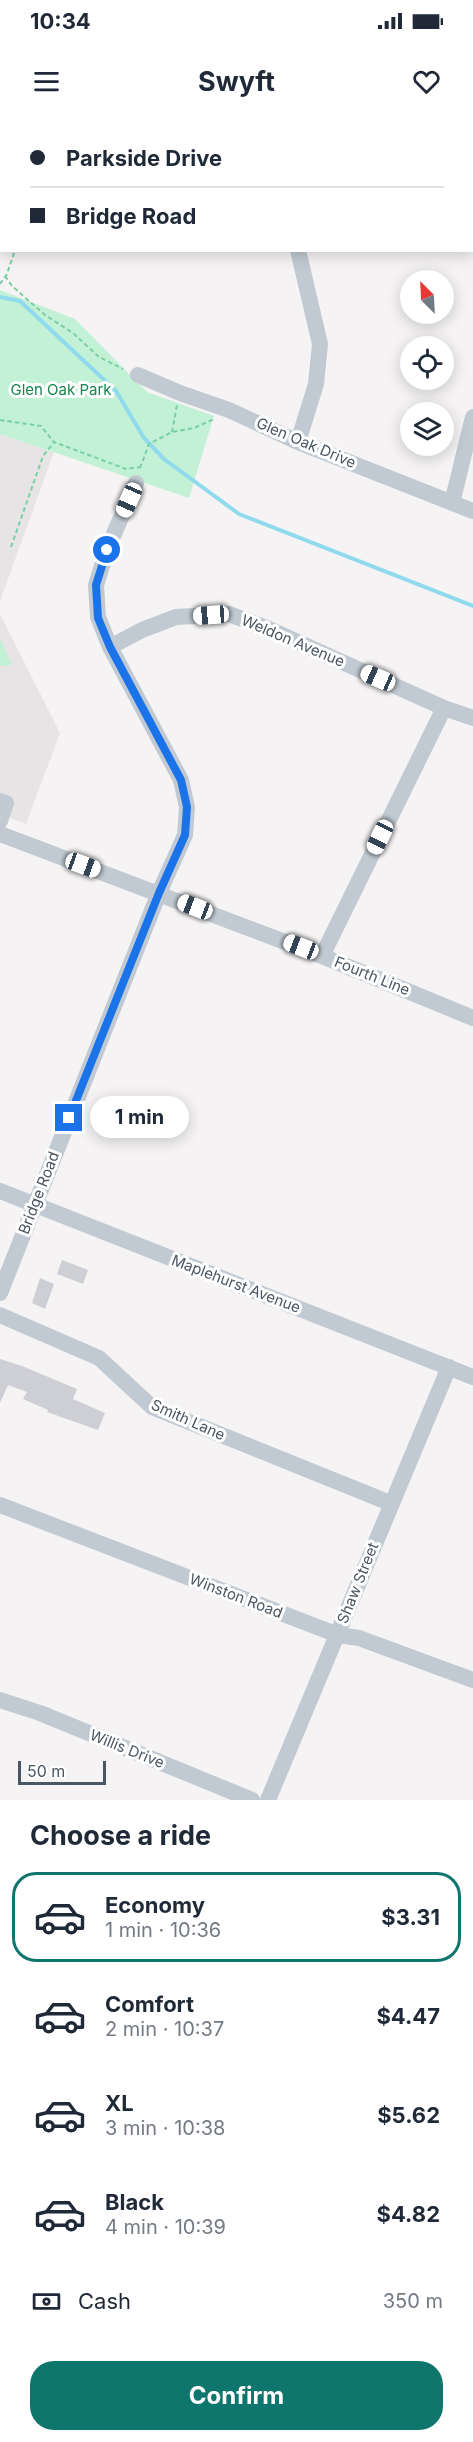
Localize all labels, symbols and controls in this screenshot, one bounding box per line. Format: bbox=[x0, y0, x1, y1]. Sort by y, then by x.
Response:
text: 10:34 bbox=[30, 8, 91, 34]
icon: menu bbox=[30, 65, 63, 98]
text: Swyft bbox=[198, 65, 275, 98]
icon: heart bbox=[410, 65, 443, 98]
text: Parkside Drive bbox=[66, 145, 222, 171]
text: Bridge Road bbox=[66, 203, 196, 229]
north arrow bbox=[400, 270, 454, 324]
map controls bbox=[400, 270, 454, 456]
button: locate bbox=[400, 336, 454, 390]
park label: Glen Oak Park bbox=[10, 380, 112, 399]
button: layers bbox=[400, 402, 454, 456]
street label: Glen Oak Drive bbox=[254, 413, 359, 472]
car bbox=[113, 480, 145, 520]
route start bbox=[93, 536, 120, 563]
car bbox=[192, 605, 230, 625]
street label: Weldon Avenue bbox=[239, 610, 348, 671]
car bbox=[358, 662, 398, 694]
car bbox=[364, 817, 396, 857]
car bbox=[63, 850, 103, 880]
car bbox=[175, 892, 215, 922]
car bbox=[281, 932, 321, 962]
street label: Fourth Line bbox=[332, 952, 413, 999]
callout: 1 min bbox=[90, 1097, 189, 1139]
route end bbox=[55, 1104, 82, 1131]
text: 1 min bbox=[115, 1105, 164, 1129]
street label: Bridge Road bbox=[14, 1149, 63, 1237]
street label: Maplehurst Avenue bbox=[169, 1250, 303, 1317]
street label: Smith Lane bbox=[148, 1395, 228, 1444]
street label: Shaw Street bbox=[333, 1539, 382, 1626]
street label: Winston Road bbox=[187, 1569, 285, 1622]
street label: Willis Drive bbox=[87, 1725, 167, 1772]
scale bar bbox=[18, 1758, 106, 1786]
text: 50 m bbox=[27, 1761, 65, 1781]
text: Choose a ride bbox=[30, 1819, 211, 1852]
icon: car bbox=[33, 1890, 87, 1944]
text: Economy bbox=[105, 1892, 205, 1918]
text: $3.31 bbox=[381, 1904, 440, 1930]
text: 1 min · 10:36 bbox=[105, 1918, 221, 1942]
icon: car bbox=[33, 1989, 87, 2043]
text: Comfort bbox=[105, 1991, 194, 2017]
text: $4.47 bbox=[376, 2003, 440, 2029]
text: 2 min · 10:37 bbox=[105, 2017, 224, 2041]
icon: car bbox=[33, 2088, 87, 2142]
text: XL bbox=[105, 2090, 134, 2116]
text: $5.62 bbox=[377, 2102, 440, 2128]
text: 3 min · 10:38 bbox=[105, 2116, 225, 2140]
icon: car bbox=[33, 2187, 87, 2241]
text: Black bbox=[105, 2189, 164, 2215]
text: $4.82 bbox=[377, 2201, 440, 2227]
text: 4 min · 10:39 bbox=[105, 2215, 226, 2239]
icon: cash bbox=[30, 2285, 63, 2318]
text: Cash bbox=[78, 2288, 131, 2314]
text: 350 m bbox=[383, 2289, 443, 2313]
button: Confirm bbox=[30, 2361, 443, 2430]

